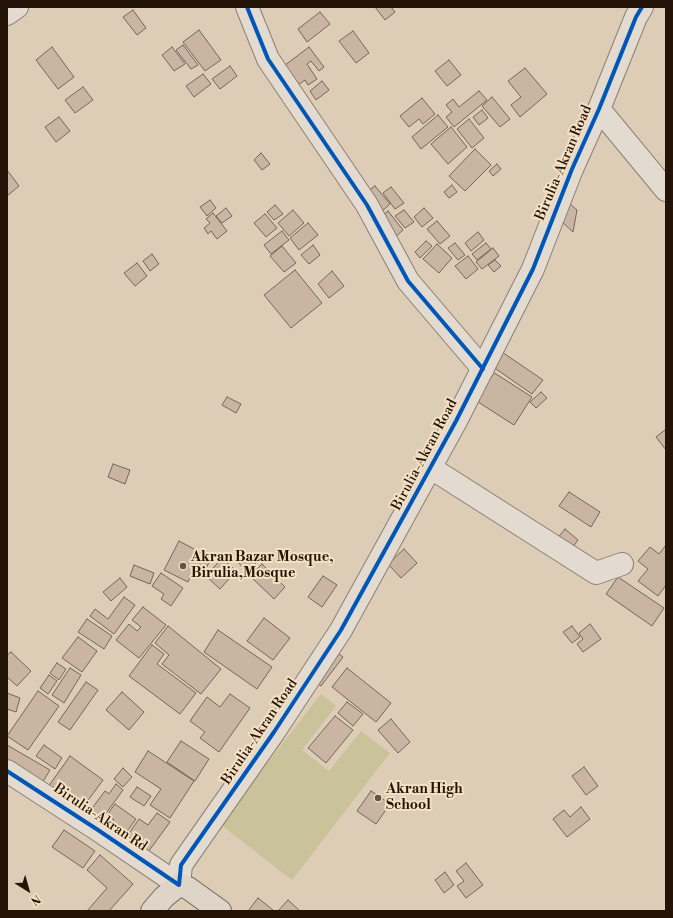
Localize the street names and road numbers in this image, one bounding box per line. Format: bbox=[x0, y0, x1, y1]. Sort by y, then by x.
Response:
street label: Birulia-Akran Road bbox=[532, 103, 596, 223]
street label: Birulia-Akran Road bbox=[389, 396, 461, 514]
street label: Birulia-Akran Road bbox=[218, 676, 302, 788]
street label: Birulia-Akran Rd bbox=[50, 781, 150, 855]

